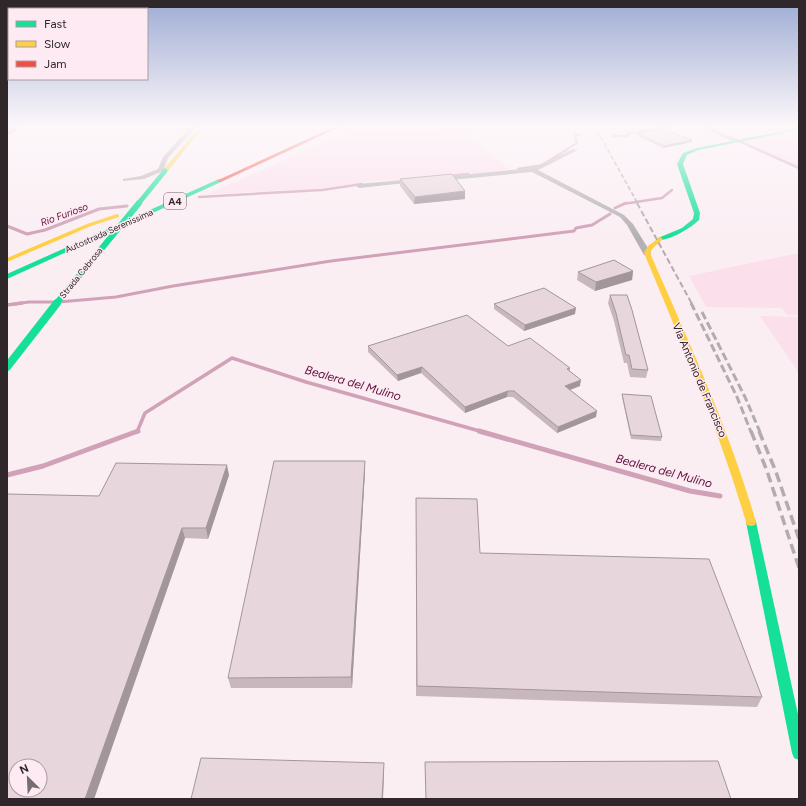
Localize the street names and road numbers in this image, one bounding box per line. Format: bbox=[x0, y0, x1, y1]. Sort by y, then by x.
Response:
road number: A4 bbox=[164, 193, 186, 209]
street label: Autostrada Serenissima bbox=[63, 206, 155, 255]
street label: Strada Cebrosa bbox=[57, 245, 105, 300]
street label: Via Antonio de Francisco bbox=[670, 321, 730, 439]

